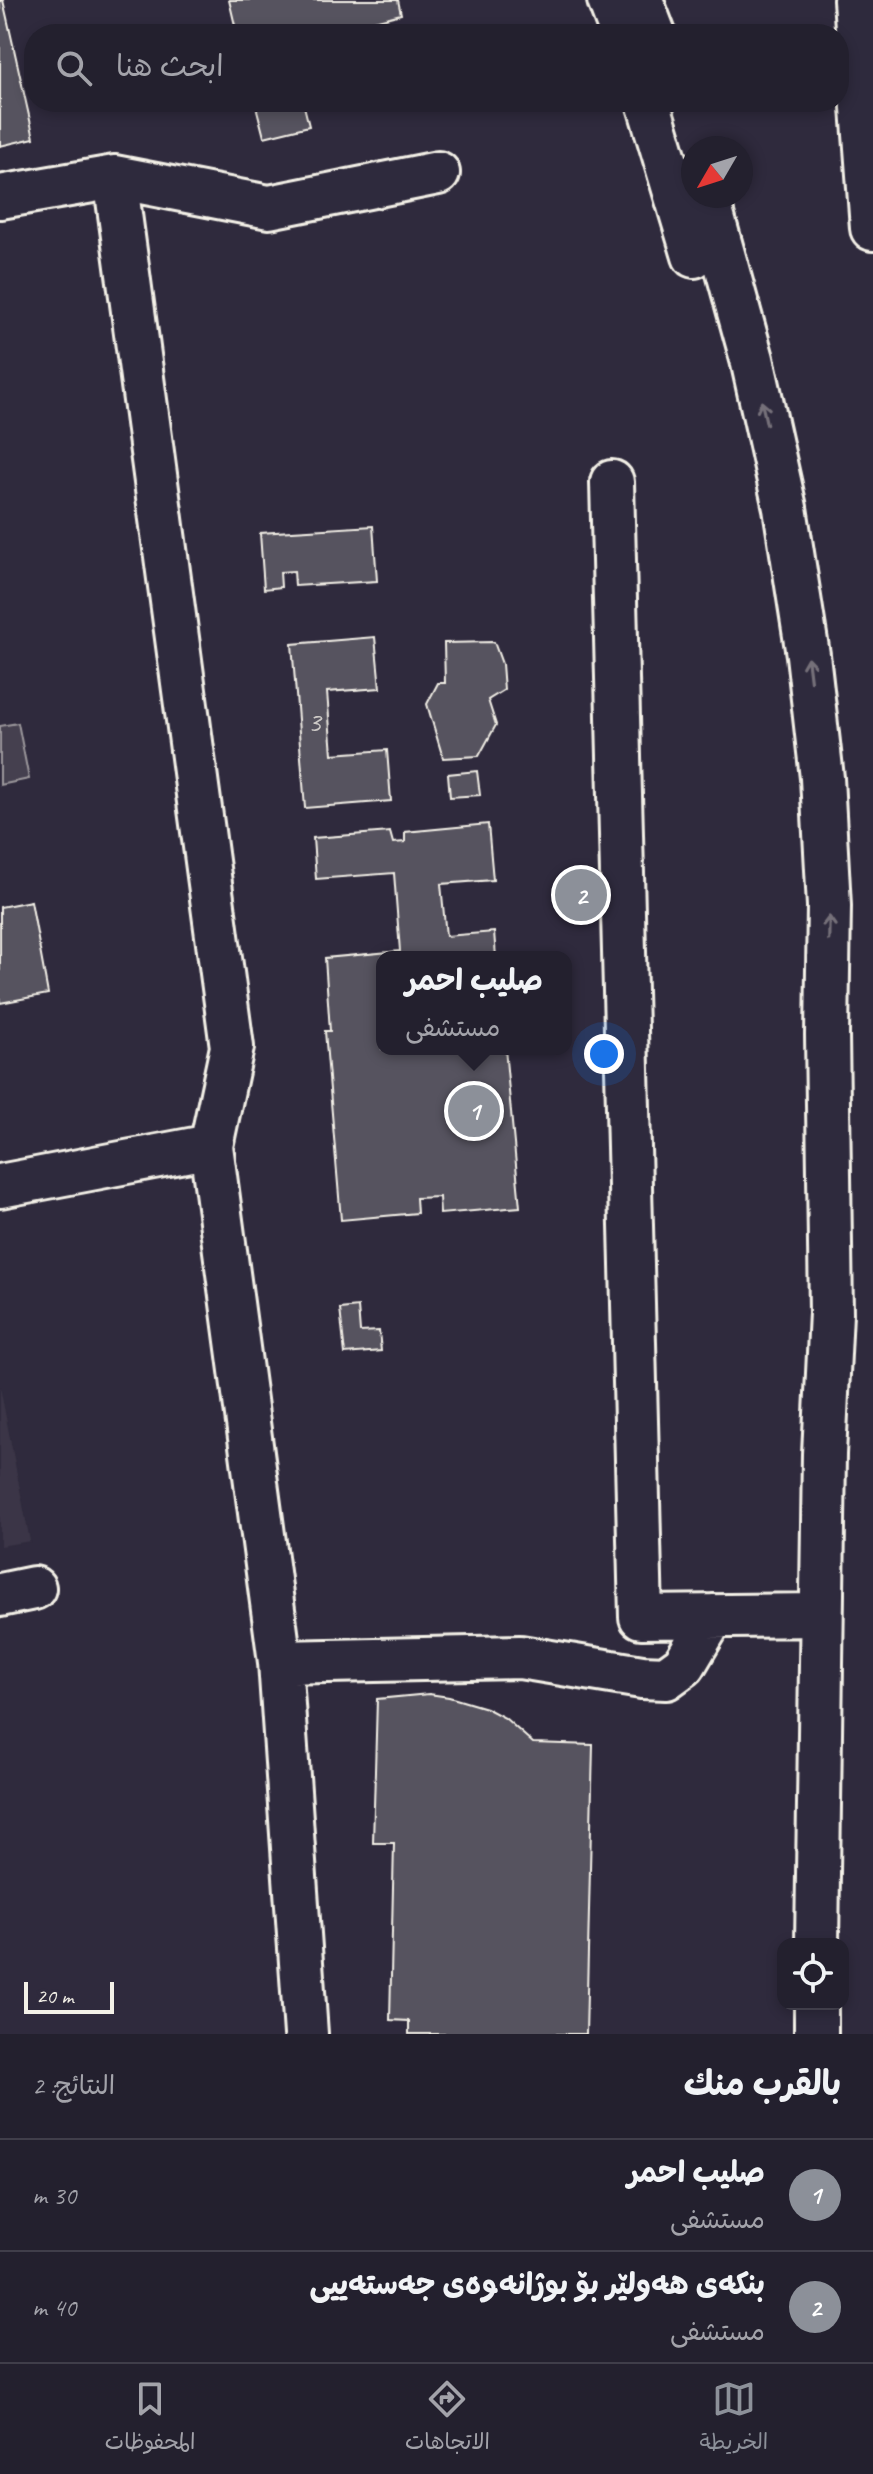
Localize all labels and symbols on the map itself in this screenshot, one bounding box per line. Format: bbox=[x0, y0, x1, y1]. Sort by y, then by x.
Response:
north arrow bbox=[681, 136, 753, 208]
one-way arrow bbox=[756, 401, 771, 426]
one-way arrow bbox=[802, 656, 817, 683]
house number: 3 bbox=[307, 702, 323, 740]
pin: 2 bbox=[555, 865, 607, 925]
one-way arrow bbox=[821, 915, 837, 942]
your location bbox=[584, 1034, 624, 1074]
pin: 1 bbox=[448, 1081, 500, 1141]
scale bar bbox=[24, 1978, 114, 2014]

